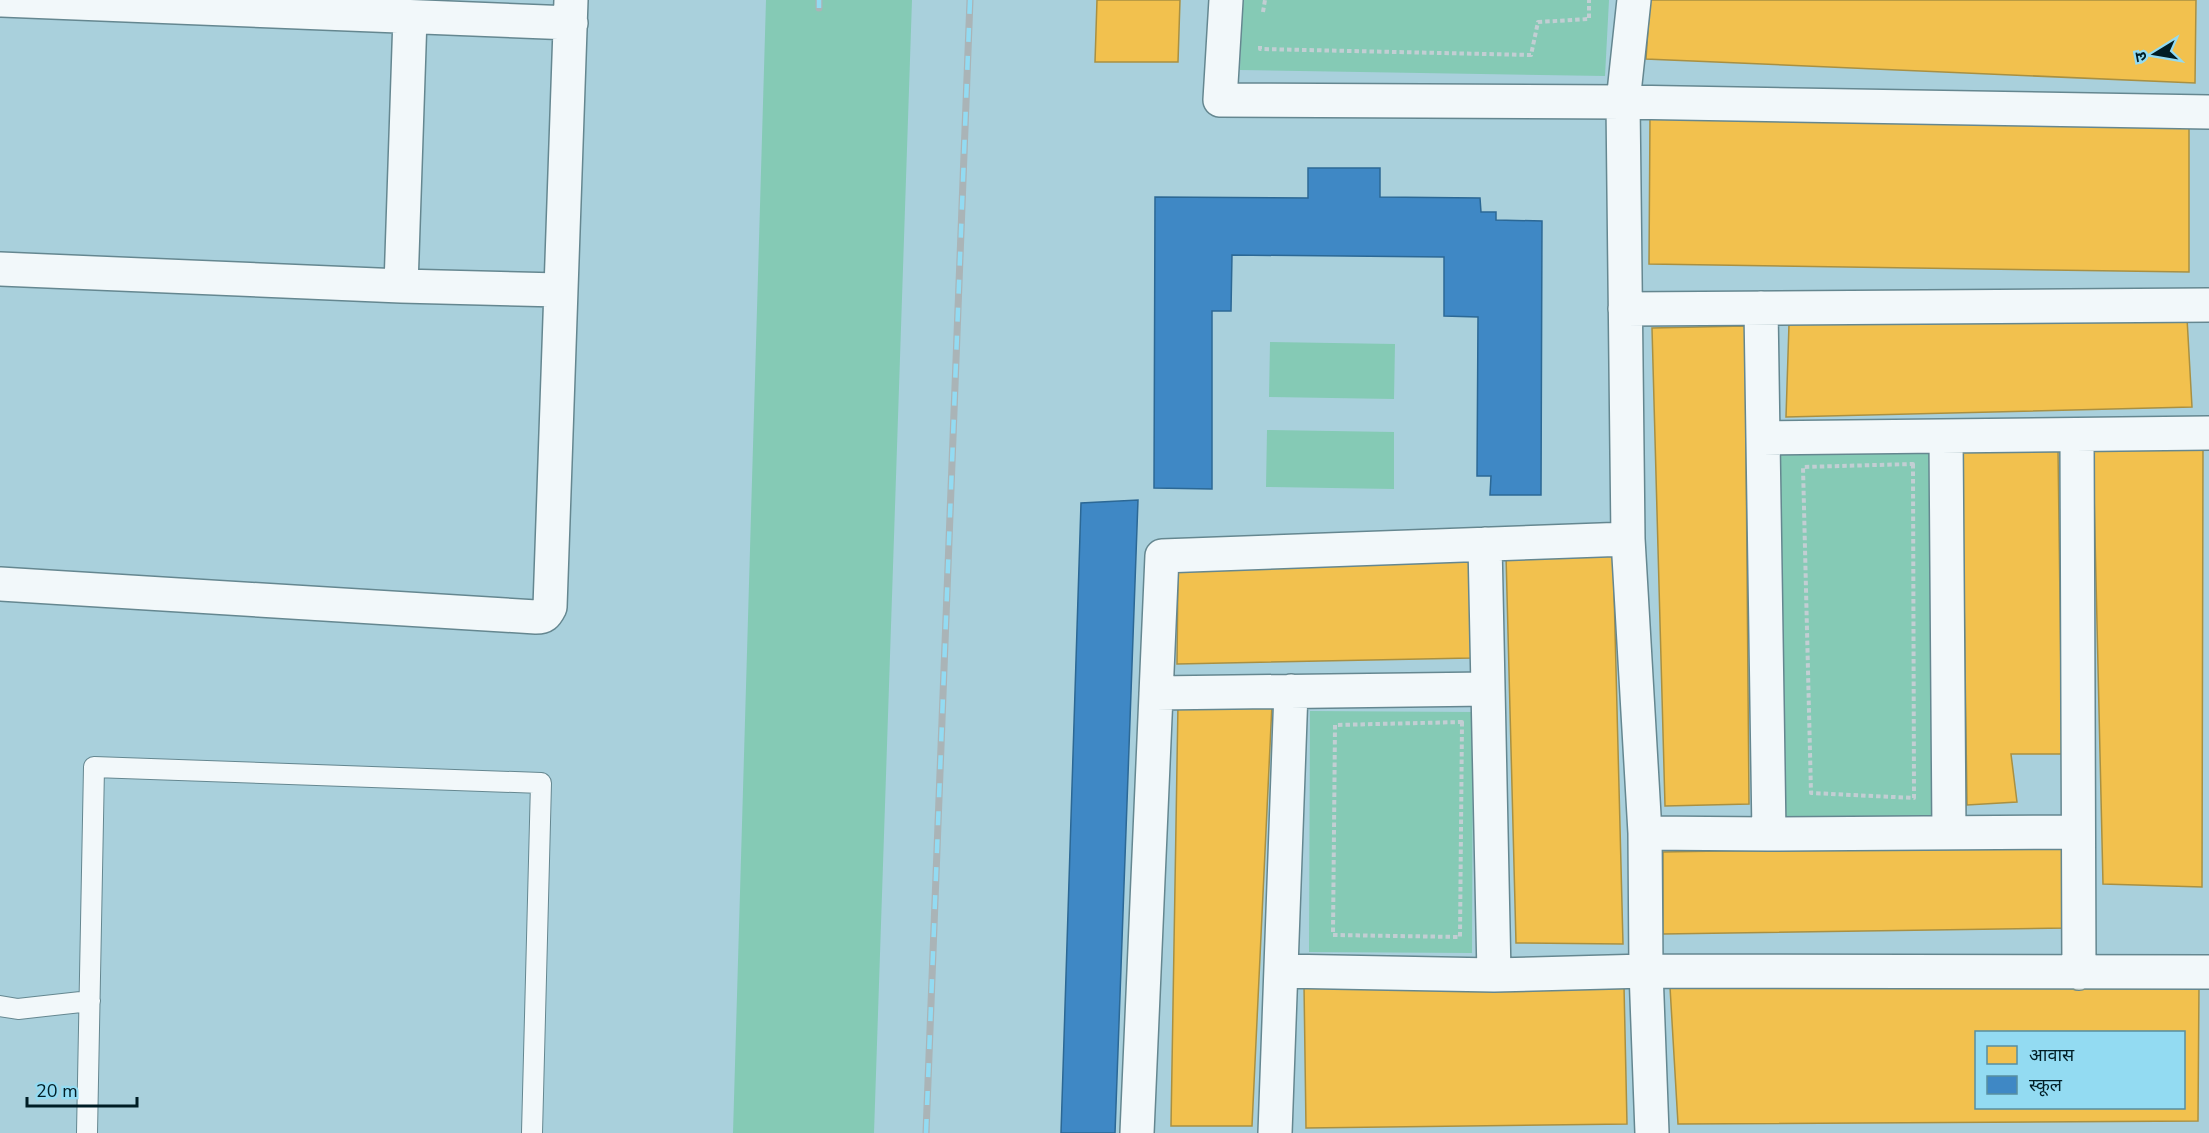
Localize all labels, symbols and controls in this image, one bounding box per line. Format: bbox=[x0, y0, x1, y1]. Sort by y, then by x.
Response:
north arrow bbox=[2125, 24, 2185, 84]
text: उ bbox=[2129, 49, 2153, 63]
legend bbox=[1975, 1031, 2185, 1109]
text: आवास bbox=[2029, 1043, 2075, 1067]
scale bar bbox=[27, 1070, 136, 1108]
text: स्कूल bbox=[2029, 1073, 2063, 1097]
text: 20 m bbox=[36, 1079, 78, 1103]

